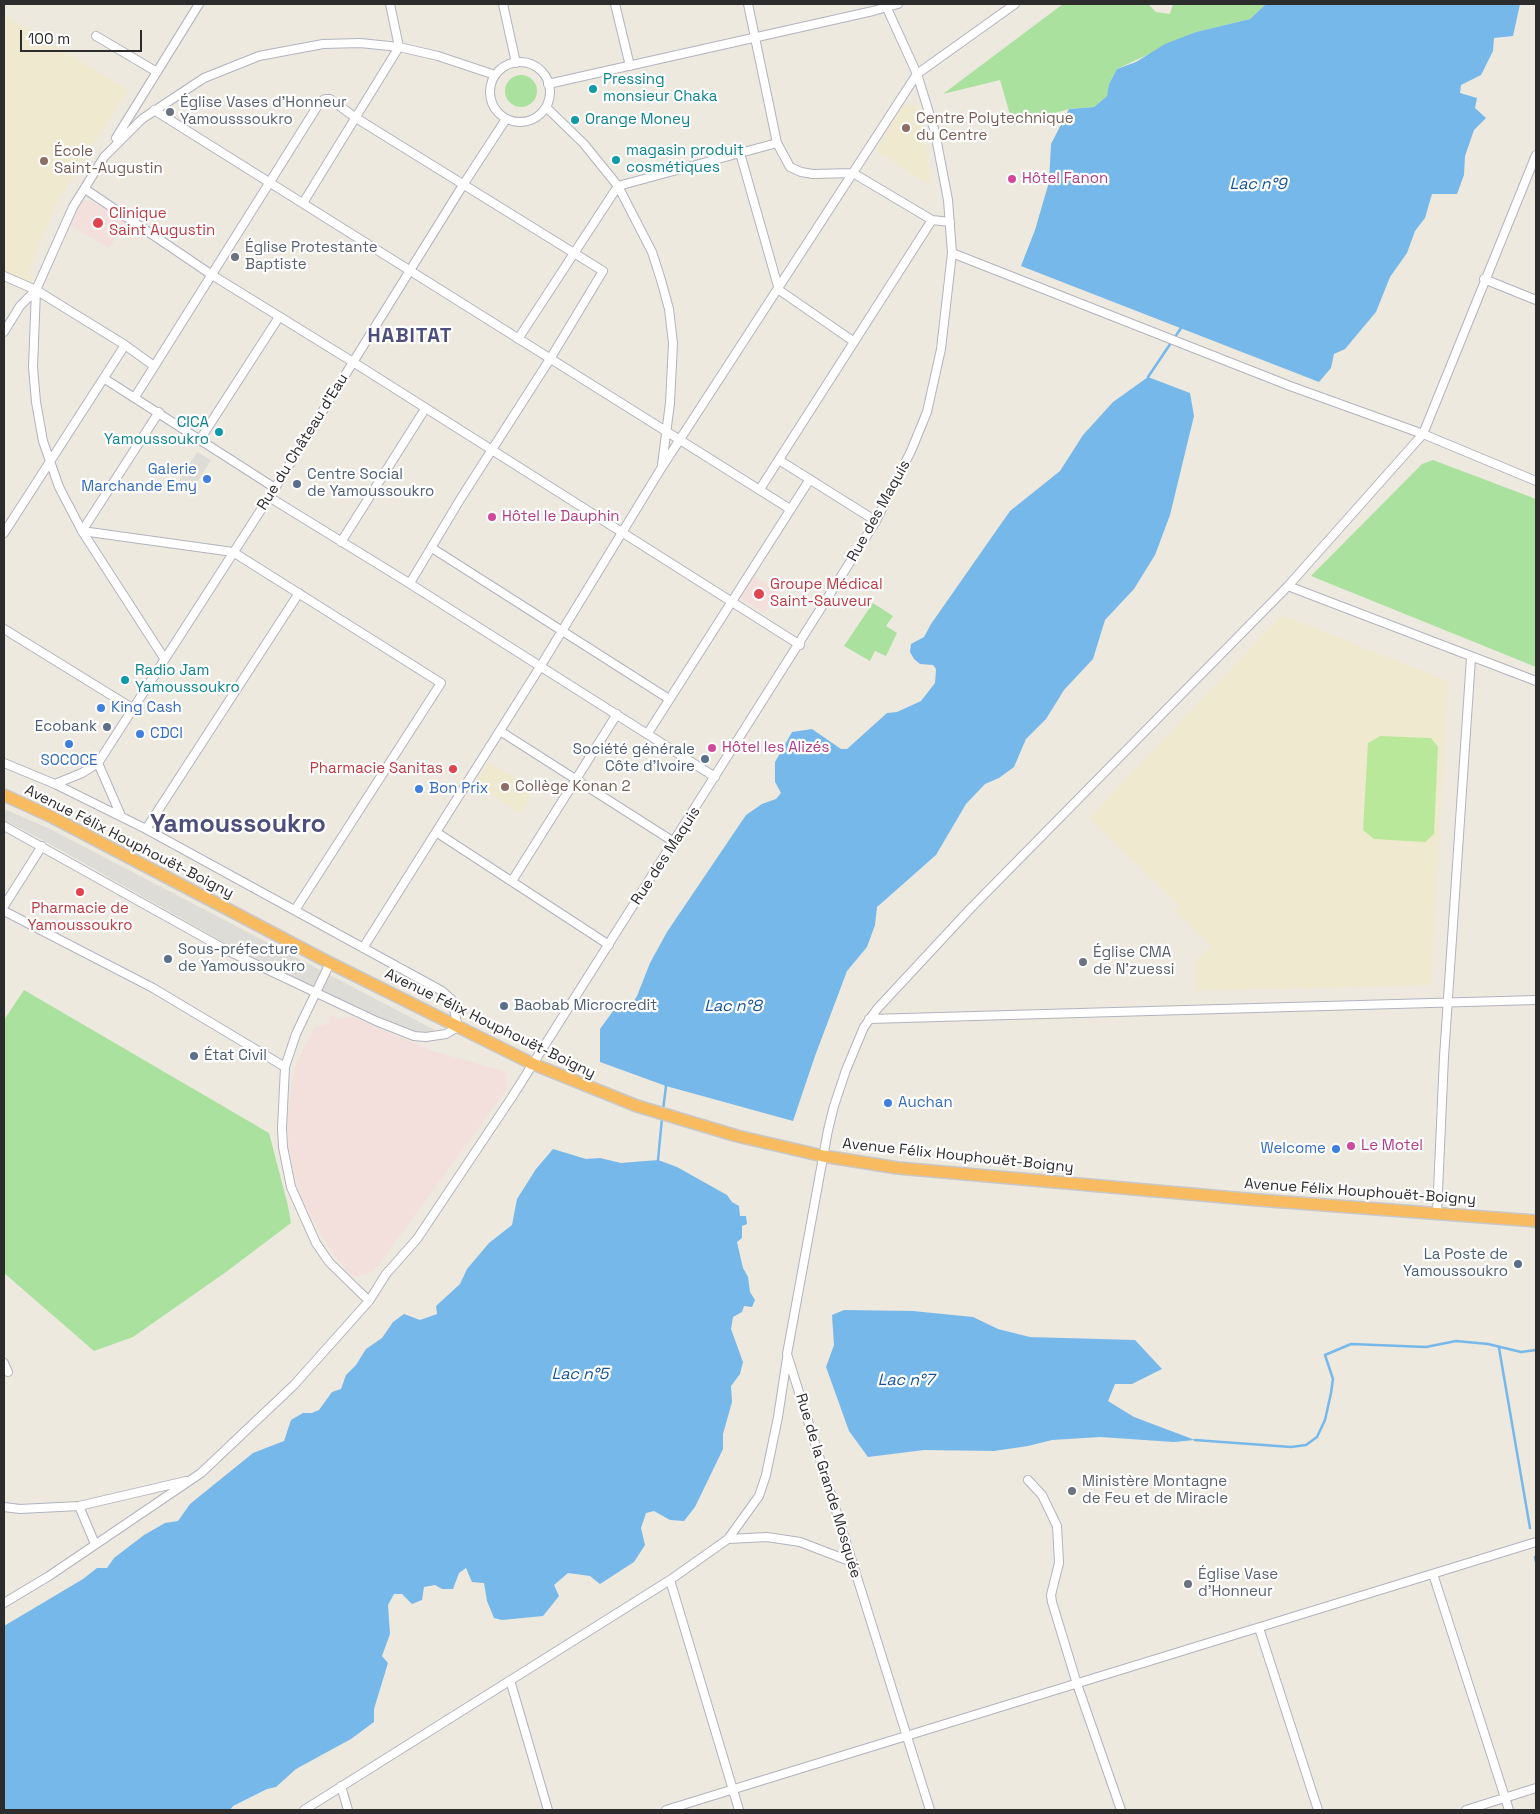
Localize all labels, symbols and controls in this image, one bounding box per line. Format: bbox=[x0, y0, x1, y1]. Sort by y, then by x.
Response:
scale bar bbox=[22, 20, 145, 52]
text: 100 m bbox=[28, 29, 70, 48]
place label: Pressing monsieur Chaka bbox=[603, 71, 717, 106]
marker: Pressing monsieur Chaka bbox=[587, 83, 599, 95]
place label: Église Vases d'Honneur Yamousssoukro bbox=[180, 94, 347, 129]
marker: Église Vases d'Honneur Yamousssoukro bbox=[164, 106, 176, 118]
place label: Centre Polytechnique du Centre bbox=[916, 110, 1074, 145]
place label: Orange Money bbox=[585, 111, 690, 129]
marker: Orange Money bbox=[569, 114, 581, 126]
marker: Centre Polytechnique du Centre bbox=[900, 122, 912, 134]
place label: magasin produit cosmétiques bbox=[626, 142, 744, 177]
place label: École Saint-Augustin bbox=[54, 143, 163, 178]
marker: magasin produit cosmétiques bbox=[610, 154, 622, 166]
marker: École Saint-Augustin bbox=[38, 155, 50, 167]
place label: Hôtel Fanon bbox=[1022, 170, 1108, 188]
marker: Hôtel Fanon bbox=[1006, 173, 1018, 185]
water label: Lac n°9 bbox=[1229, 175, 1287, 195]
place label: Clinique Saint Augustin bbox=[109, 205, 215, 240]
marker: Clinique Saint Augustin bbox=[91, 216, 105, 230]
place label: Église Protestante Baptiste bbox=[245, 239, 378, 274]
marker: Église Protestante Baptiste bbox=[229, 251, 241, 263]
district label: HABITAT bbox=[367, 325, 453, 349]
street label: Rue du Château d'Eau bbox=[254, 370, 352, 514]
place label: CICA Yamoussoukro bbox=[104, 414, 209, 449]
marker: CICA Yamoussoukro bbox=[213, 426, 225, 438]
street label: Rue des Maquis bbox=[844, 457, 914, 565]
place label: Galerie Marchande Emy bbox=[81, 461, 197, 496]
place label: Centre Social de Yamoussoukro bbox=[307, 466, 434, 501]
marker: Galerie Marchande Emy bbox=[201, 473, 213, 485]
marker: Centre Social de Yamoussoukro bbox=[291, 478, 303, 490]
place label: Hôtel le Dauphin bbox=[502, 508, 620, 526]
marker: Hôtel le Dauphin bbox=[486, 511, 498, 523]
place label: Groupe Médical Saint-Sauveur bbox=[770, 576, 883, 611]
marker: Groupe Médical Saint-Sauveur bbox=[752, 587, 766, 601]
place label: Radio Jam Yamoussoukro bbox=[135, 662, 240, 697]
marker: Radio Jam Yamoussoukro bbox=[119, 674, 131, 686]
place label: King Cash bbox=[111, 699, 182, 717]
marker: King Cash bbox=[95, 702, 107, 714]
place label: Ecobank bbox=[35, 718, 97, 736]
marker: Ecobank bbox=[101, 721, 113, 733]
place label: CDCI bbox=[150, 725, 183, 743]
marker: CDCI bbox=[134, 728, 146, 740]
marker: SOCOCE bbox=[63, 738, 75, 750]
place label: Hôtel les Alizés bbox=[722, 739, 829, 757]
place label: Société générale Côte d'Ivoire bbox=[573, 741, 695, 776]
marker: Hôtel les Alizés bbox=[706, 742, 718, 754]
place label: SOCOCE bbox=[41, 752, 97, 770]
marker: Société générale Côte d'Ivoire bbox=[699, 753, 711, 765]
place label: Pharmacie Sanitas bbox=[310, 760, 443, 778]
marker: Pharmacie Sanitas bbox=[447, 763, 459, 775]
place label: Collège Konan 2 bbox=[515, 778, 631, 796]
place label: Bon Prix bbox=[429, 780, 488, 798]
street label: Avenue Félix Houphouët-Boigny bbox=[21, 781, 237, 903]
marker: Collège Konan 2 bbox=[499, 781, 511, 793]
marker: Bon Prix bbox=[413, 783, 425, 795]
street label: Rue des Maquis bbox=[628, 804, 704, 908]
district label: Yamoussoukro bbox=[150, 810, 326, 840]
marker: Pharmacie de Yamoussoukro bbox=[74, 886, 86, 898]
place label: Pharmacie de Yamoussoukro bbox=[28, 900, 132, 935]
place label: Sous-préfecture de Yamoussoukro bbox=[178, 941, 305, 976]
place label: Église CMA de N’zuessi bbox=[1093, 944, 1174, 979]
marker: Sous-préfecture de Yamoussoukro bbox=[162, 953, 174, 965]
marker: Église CMA de N’zuessi bbox=[1077, 956, 1089, 968]
street label: Avenue Félix Houphouët-Boigny bbox=[382, 965, 598, 1083]
place label: Baobab Microcredit bbox=[514, 997, 657, 1015]
water label: Lac n°8 bbox=[704, 997, 762, 1017]
marker: Baobab Microcredit bbox=[498, 1000, 510, 1012]
place label: État Civil bbox=[204, 1047, 267, 1065]
marker: État Civil bbox=[188, 1050, 200, 1062]
place label: Auchan bbox=[898, 1094, 953, 1112]
marker: Auchan bbox=[882, 1097, 894, 1109]
street label: Avenue Félix Houphouët-Boigny bbox=[842, 1135, 1074, 1177]
place label: Le Motel bbox=[1361, 1137, 1423, 1155]
place label: Welcome bbox=[1261, 1140, 1326, 1158]
marker: Le Motel bbox=[1345, 1140, 1357, 1152]
marker: Welcome bbox=[1330, 1143, 1342, 1155]
street label: Avenue Félix Houphouët-Boigny bbox=[1244, 1175, 1476, 1209]
place label: La Poste de Yamoussoukro bbox=[1403, 1246, 1508, 1281]
marker: La Poste de Yamoussoukro bbox=[1512, 1258, 1524, 1270]
water label: Lac n°5 bbox=[552, 1365, 608, 1385]
water label: Lac n°7 bbox=[878, 1371, 934, 1391]
street label: Rue de la Grande Mosquée bbox=[791, 1391, 865, 1581]
place label: Ministère Montagne de Feu et de Miracle bbox=[1082, 1473, 1228, 1508]
marker: Ministère Montagne de Feu et de Miracle bbox=[1066, 1485, 1078, 1497]
place label: Église Vase d'Honneur bbox=[1198, 1566, 1278, 1601]
marker: Église Vase d'Honneur bbox=[1182, 1578, 1194, 1590]

